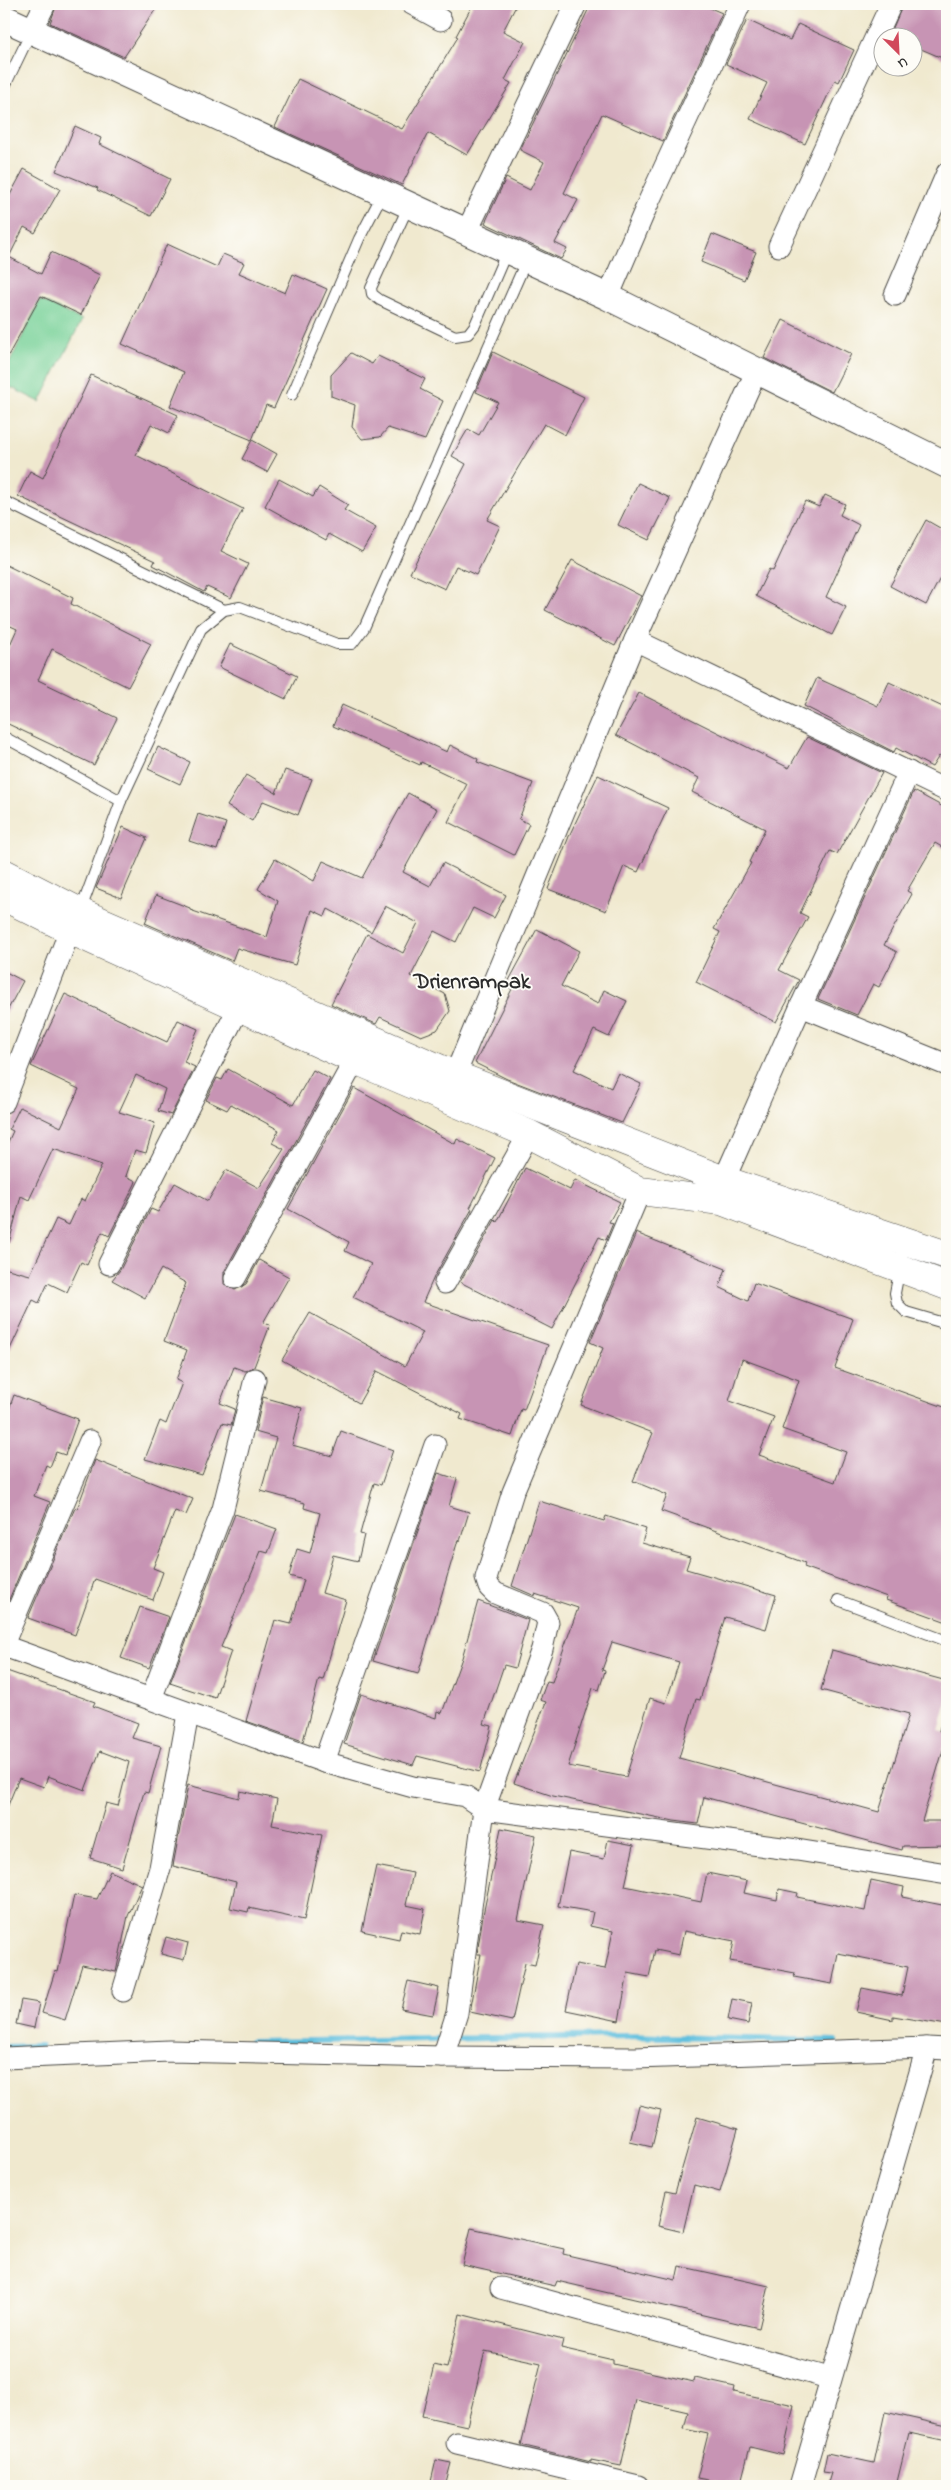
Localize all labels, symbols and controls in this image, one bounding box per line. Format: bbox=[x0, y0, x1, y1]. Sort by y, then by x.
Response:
north arrow bbox=[874, 28, 924, 78]
text: U bbox=[894, 51, 911, 74]
district label: Drienrampak bbox=[413, 967, 532, 999]

